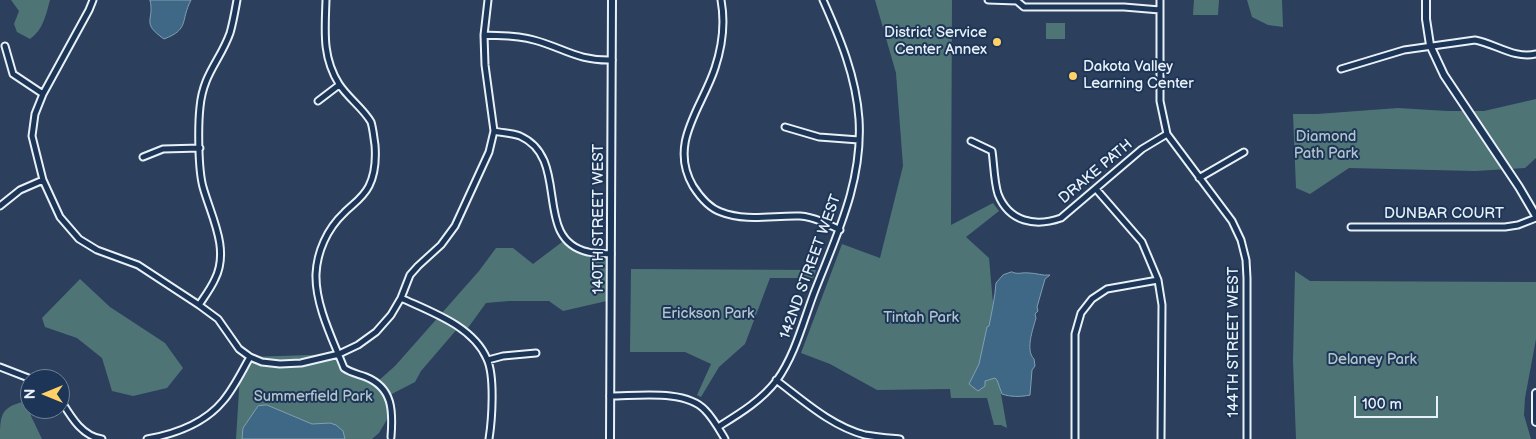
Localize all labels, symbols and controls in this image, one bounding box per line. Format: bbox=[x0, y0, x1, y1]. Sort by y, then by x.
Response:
place label: District Service Center Annex bbox=[884, 24, 987, 59]
marker: District Service Center Annex bbox=[991, 36, 1003, 48]
place label: Dakota Valley Learning Center bbox=[1083, 58, 1194, 93]
marker: Dakota Valley Learning Center bbox=[1067, 70, 1079, 82]
park label: Diamond Path Park bbox=[1294, 128, 1358, 163]
street label: DRAKE PATH bbox=[1056, 136, 1136, 208]
street label: 140TH STREET WEST bbox=[590, 144, 608, 294]
street label: 142ND STREET WEST bbox=[776, 192, 846, 342]
street label: DUNBAR COURT bbox=[1384, 205, 1504, 223]
street label: 144TH STREET WEST bbox=[1225, 267, 1243, 417]
park label: Erickson Park bbox=[662, 305, 754, 323]
park label: Tintah Park bbox=[883, 309, 959, 327]
park label: Delaney Park bbox=[1327, 351, 1417, 369]
north arrow bbox=[20, 369, 70, 419]
scale bar bbox=[1356, 386, 1440, 418]
park label: Summerfield Park bbox=[254, 388, 372, 406]
text: N bbox=[22, 389, 39, 399]
text: 100 m bbox=[1362, 395, 1402, 414]

